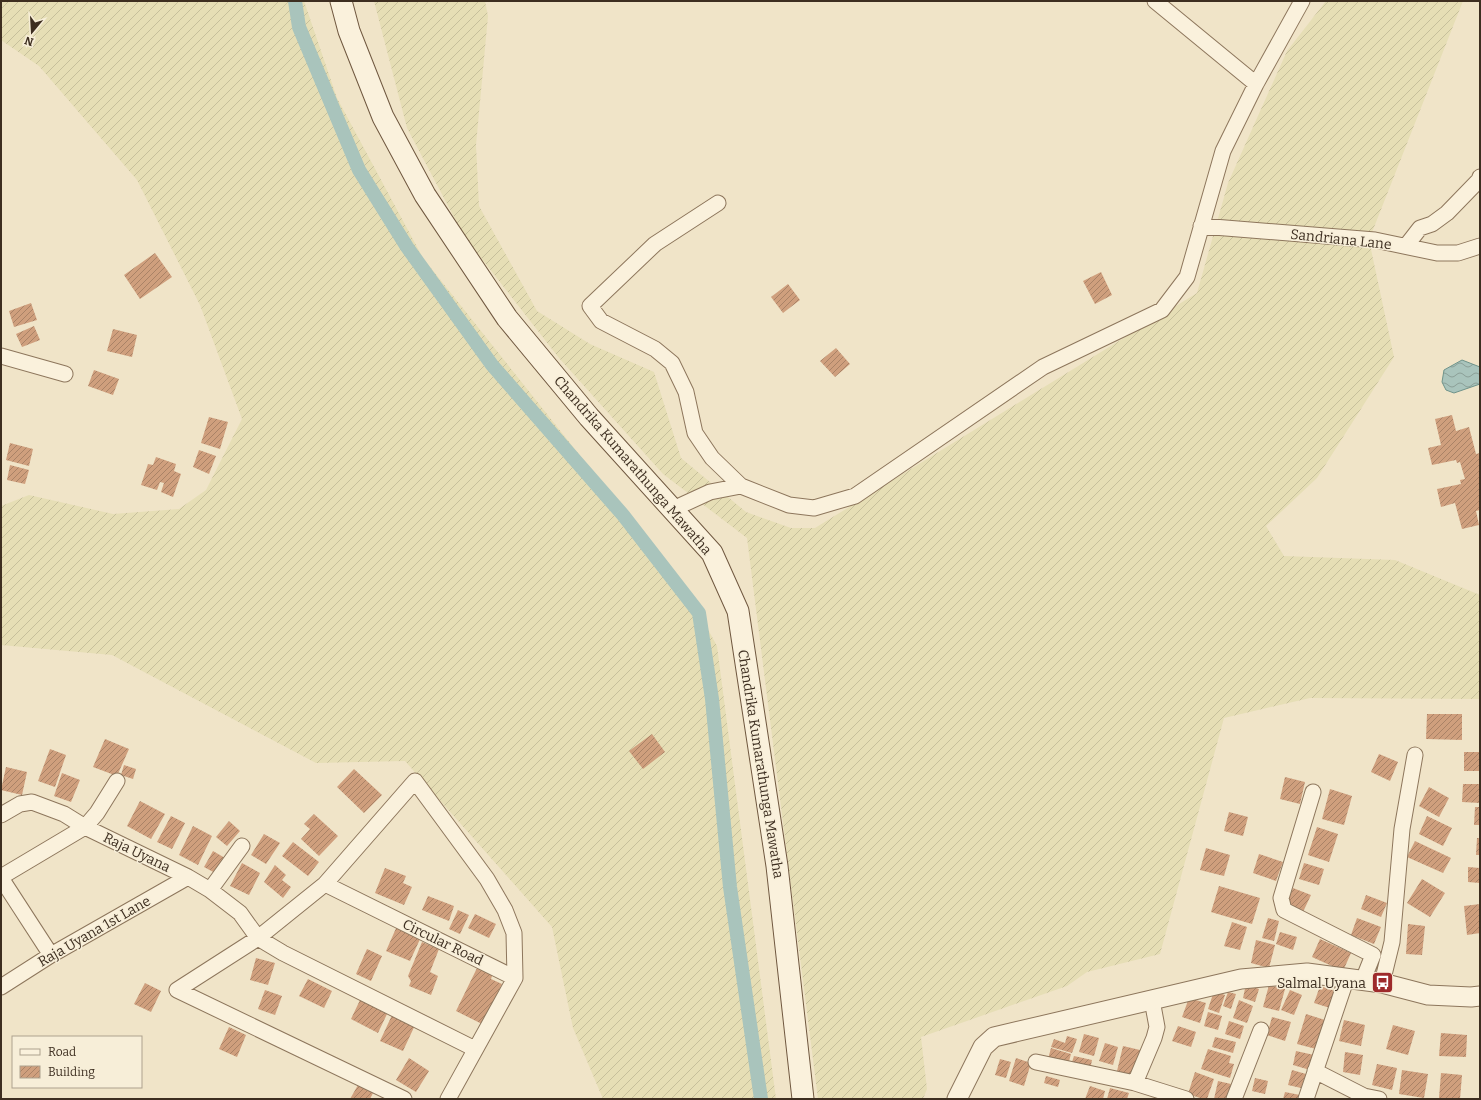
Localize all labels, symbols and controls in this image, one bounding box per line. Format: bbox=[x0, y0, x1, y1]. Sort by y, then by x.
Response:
north arrow bbox=[12, 12, 52, 52]
text: N bbox=[23, 33, 35, 49]
street label: Sandriana Lane bbox=[1290, 226, 1392, 253]
street label: Chandrika Kumarathunga Mawatha bbox=[550, 372, 715, 559]
street label: Chandrika Kumarathunga Mawatha bbox=[734, 648, 787, 880]
street label: Raja Uyana bbox=[101, 829, 173, 876]
street label: Raja Uyana 1st Lane bbox=[35, 892, 154, 971]
street label: Circular Road bbox=[400, 916, 486, 969]
bus stop icon: Salmal Uyana bbox=[1369, 970, 1395, 996]
place label: Salmal Uyana bbox=[1277, 975, 1366, 992]
legend bbox=[12, 1036, 142, 1088]
text: Road bbox=[48, 1045, 76, 1059]
text: Building bbox=[48, 1065, 95, 1079]

